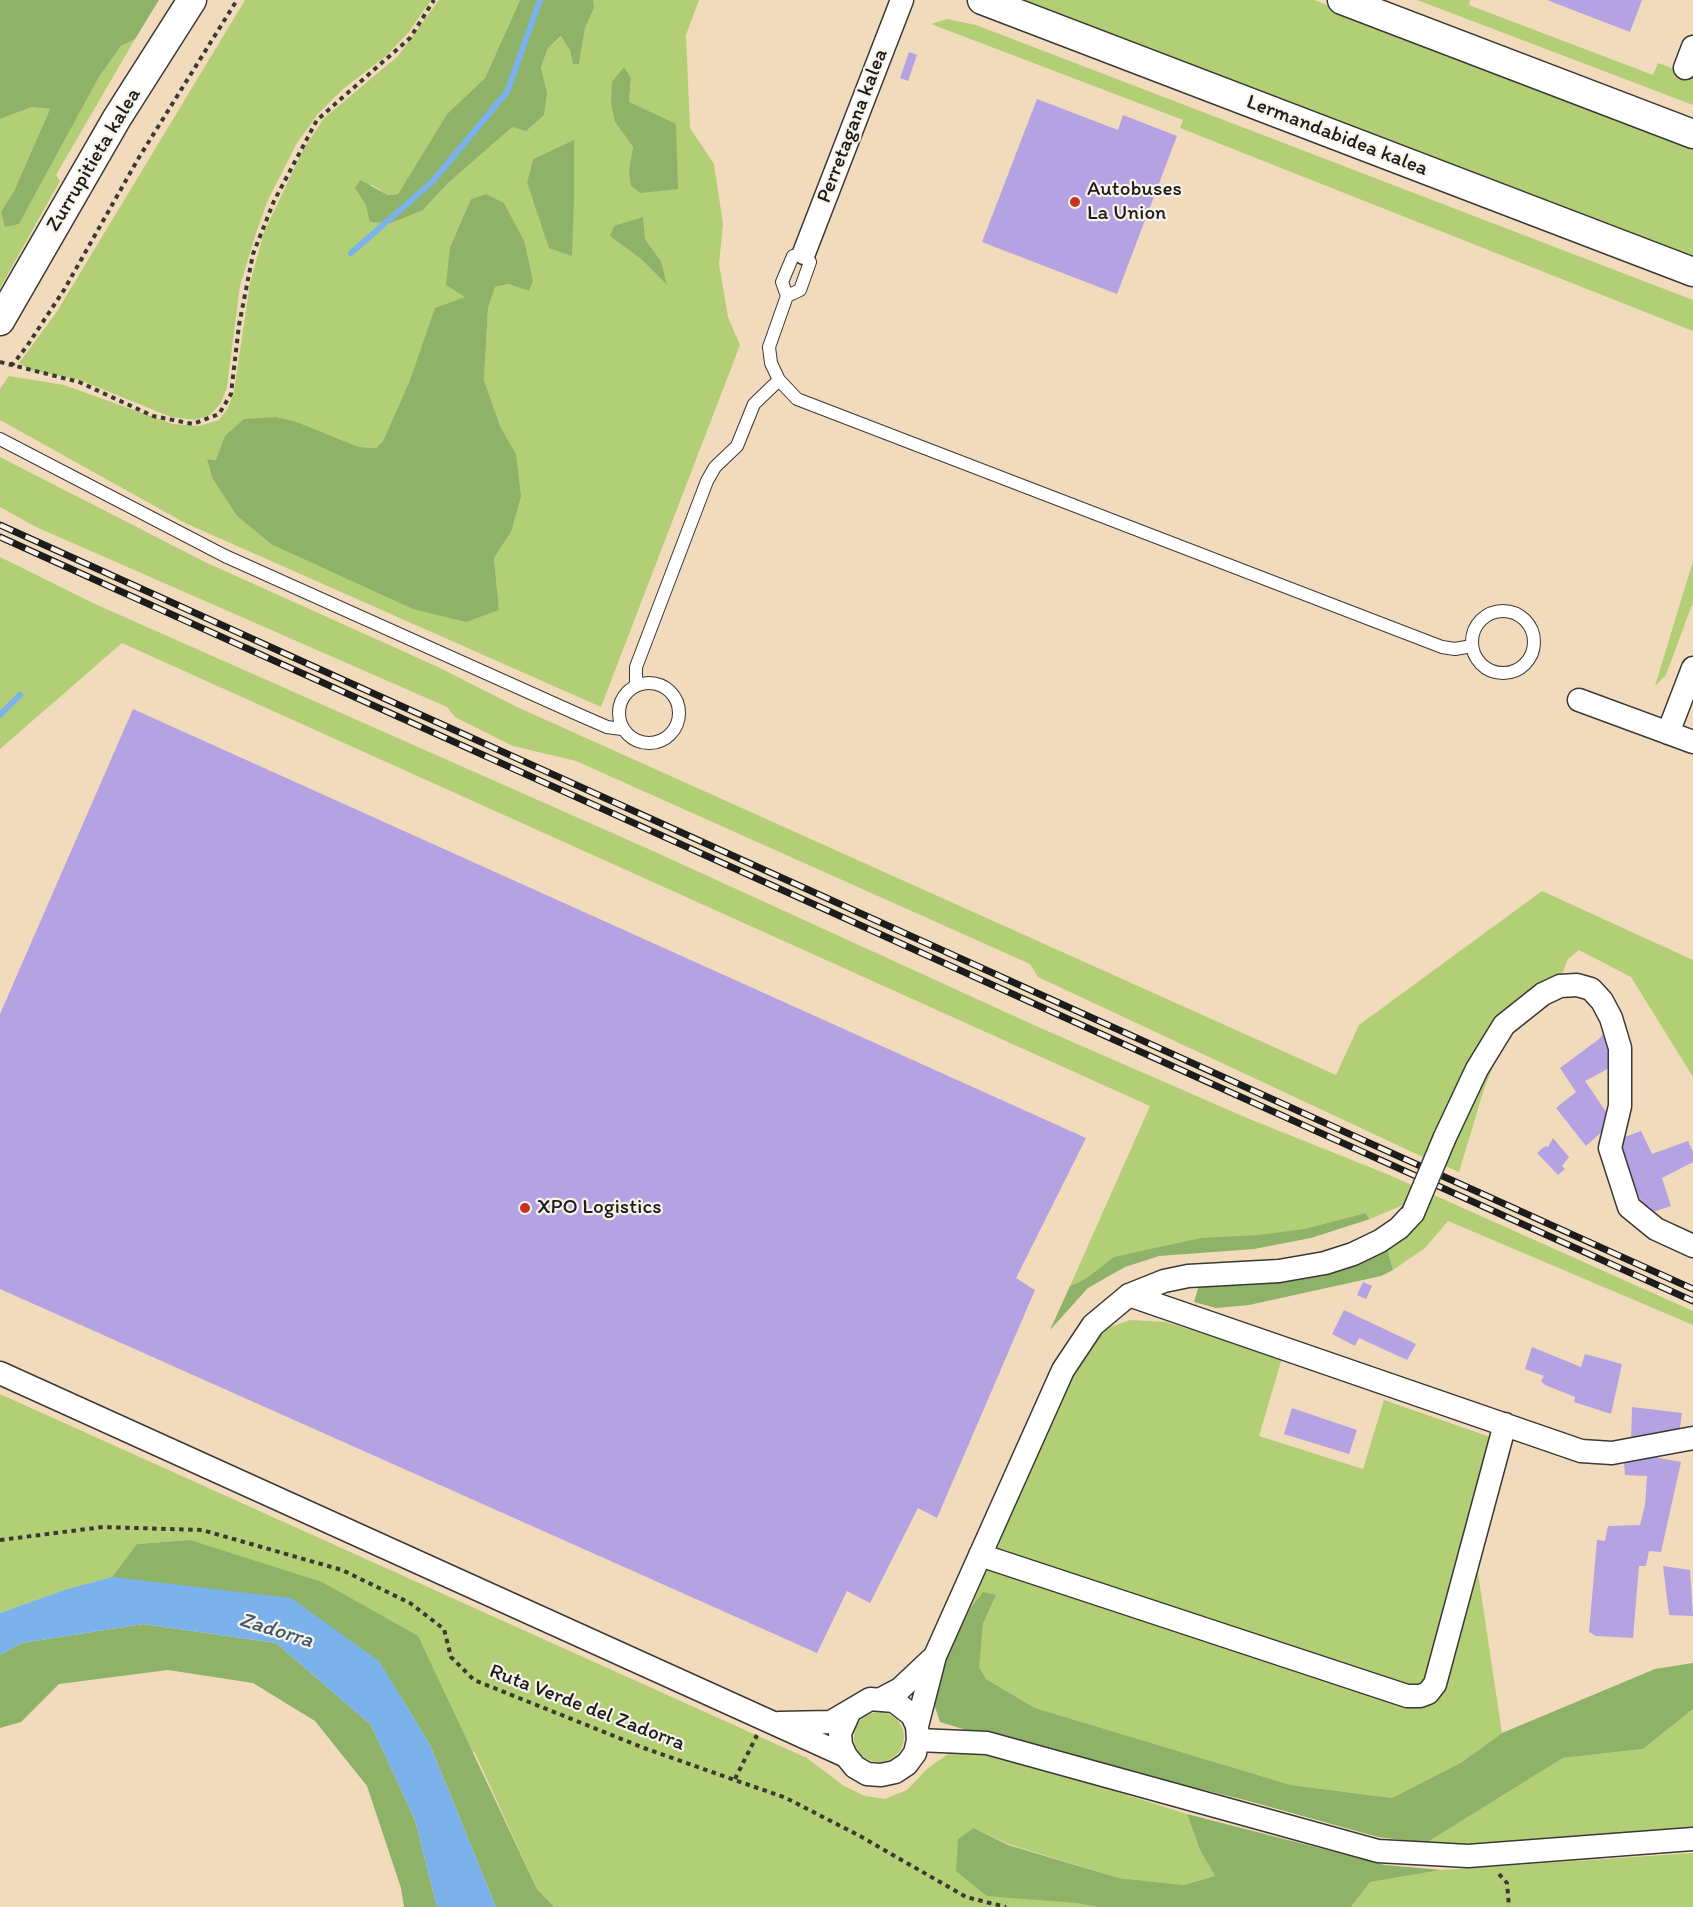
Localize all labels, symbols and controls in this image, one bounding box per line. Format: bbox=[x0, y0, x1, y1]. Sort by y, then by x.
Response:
street label: Perretagana kalea bbox=[812, 45, 894, 207]
street label: Zurrupitieta kalea bbox=[41, 84, 147, 236]
street label: Lermandabidea kalea bbox=[1243, 90, 1431, 182]
place label: Autobuses La Union bbox=[1087, 177, 1182, 227]
marker: Autobuses La Union bbox=[1068, 195, 1082, 209]
place label: XPO Logistics bbox=[537, 1195, 662, 1221]
marker: XPO Logistics bbox=[518, 1201, 532, 1215]
water label: Zadorra bbox=[236, 1607, 316, 1655]
street label: Ruta Verde del Zadorra bbox=[486, 1659, 688, 1757]

